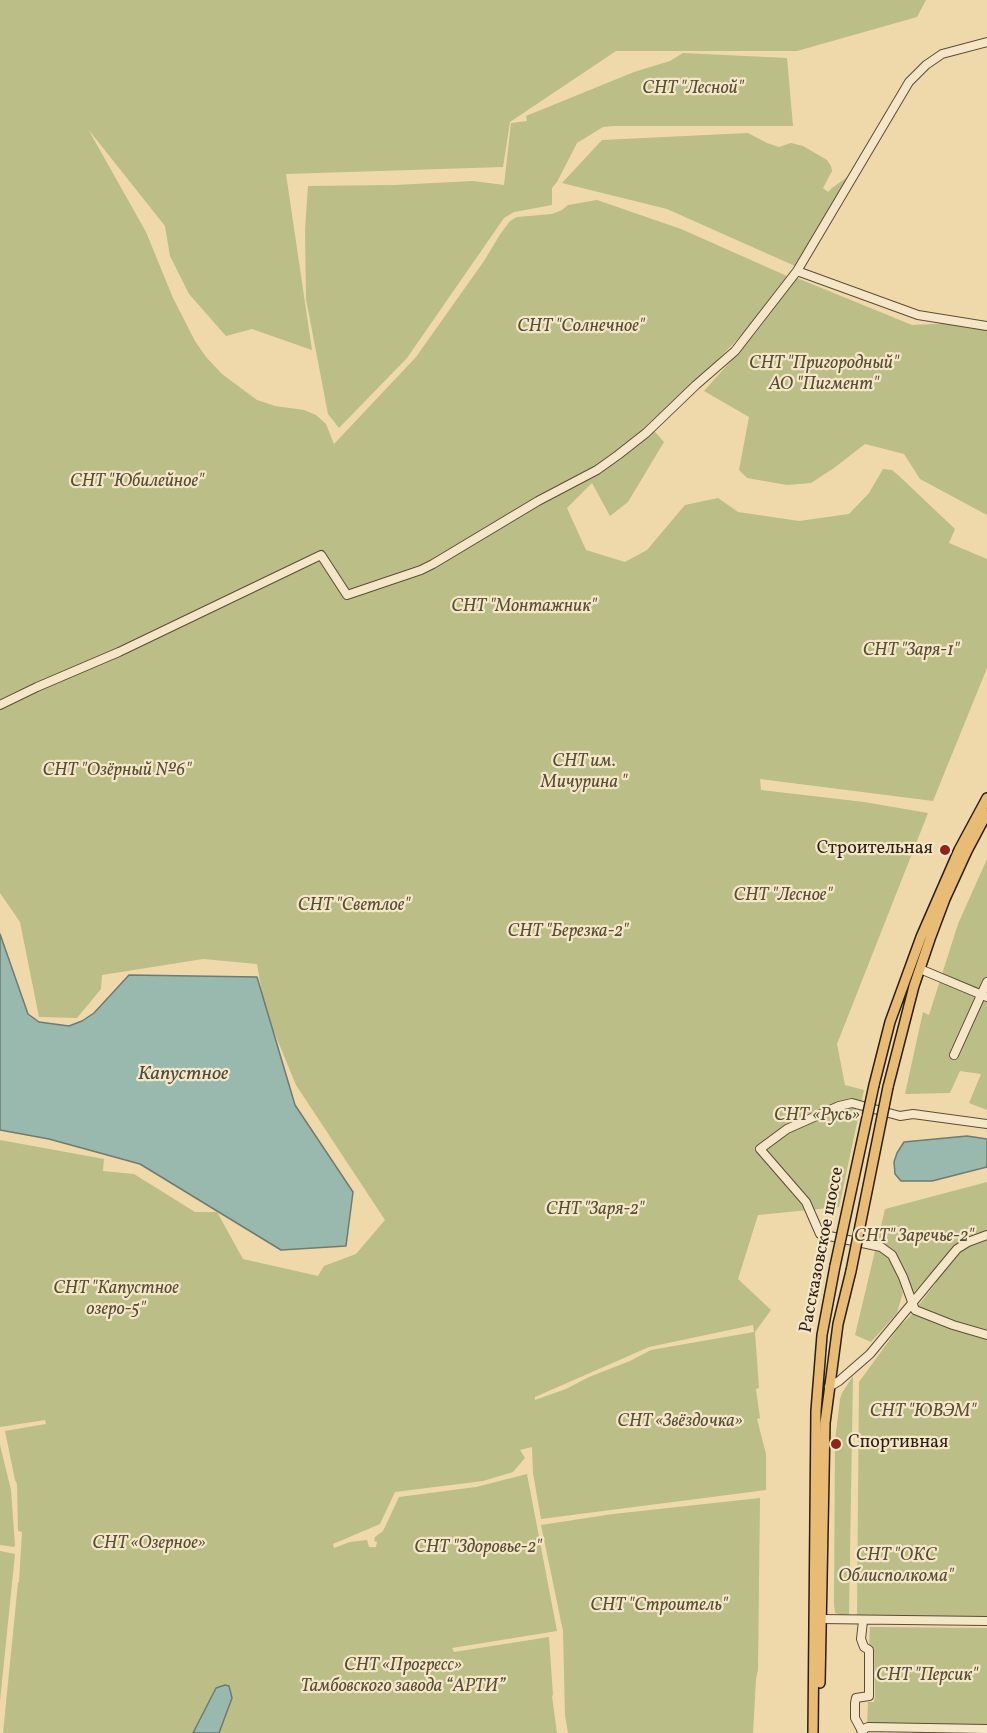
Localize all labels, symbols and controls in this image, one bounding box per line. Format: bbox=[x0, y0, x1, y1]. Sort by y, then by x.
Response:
park label: СНТ "Лесной" bbox=[642, 79, 744, 101]
park label: СНТ "Солнечное" bbox=[517, 317, 645, 339]
park label: СНТ "Пригородный" АО "Пигмент" bbox=[749, 354, 899, 397]
park label: СНТ "Юбилейное" bbox=[70, 472, 204, 494]
park label: СНТ "Монтажник" bbox=[451, 597, 597, 619]
park label: СНТ "Заря-1" bbox=[863, 641, 959, 663]
park label: СНТ им. Мичурина " bbox=[541, 752, 627, 795]
park label: СНТ "Озёрный №6" bbox=[43, 761, 191, 783]
place label: Строительная bbox=[817, 839, 933, 861]
marker: Строительная bbox=[938, 843, 952, 857]
park label: СНТ "Лесное" bbox=[734, 886, 832, 908]
park label: СНТ "Светлое" bbox=[298, 896, 410, 918]
park label: СНТ "Березка-2" bbox=[507, 922, 629, 944]
water label: Капустное bbox=[138, 1063, 228, 1087]
park label: СНТ «Русь» bbox=[774, 1106, 860, 1128]
street label: Рассказовское шоссе bbox=[796, 1165, 850, 1335]
park label: СНТ "Заря-2" bbox=[546, 1200, 644, 1222]
park label: СНТ" Заречье-2" bbox=[854, 1227, 974, 1249]
park label: СНТ "Капустное озеро-5" bbox=[53, 1279, 179, 1322]
park label: СНТ "ЮВЭМ" bbox=[870, 1402, 976, 1424]
park label: СНТ «Звёздочка» bbox=[617, 1412, 743, 1434]
place label: Спортивная bbox=[848, 1433, 948, 1455]
marker: Спортивная bbox=[829, 1437, 843, 1451]
park label: СНТ «Озерное» bbox=[92, 1534, 206, 1556]
park label: СНТ "Здоровье-2" bbox=[414, 1538, 542, 1560]
park label: СНТ "ОКС Облисполкома" bbox=[838, 1546, 954, 1588]
park label: СНТ "Строитель" bbox=[590, 1596, 728, 1618]
park label: СНТ «Прогресс» Тамбовского завода “АРТИ” bbox=[301, 1656, 505, 1698]
park label: СНТ "Персик" bbox=[876, 1666, 978, 1688]

